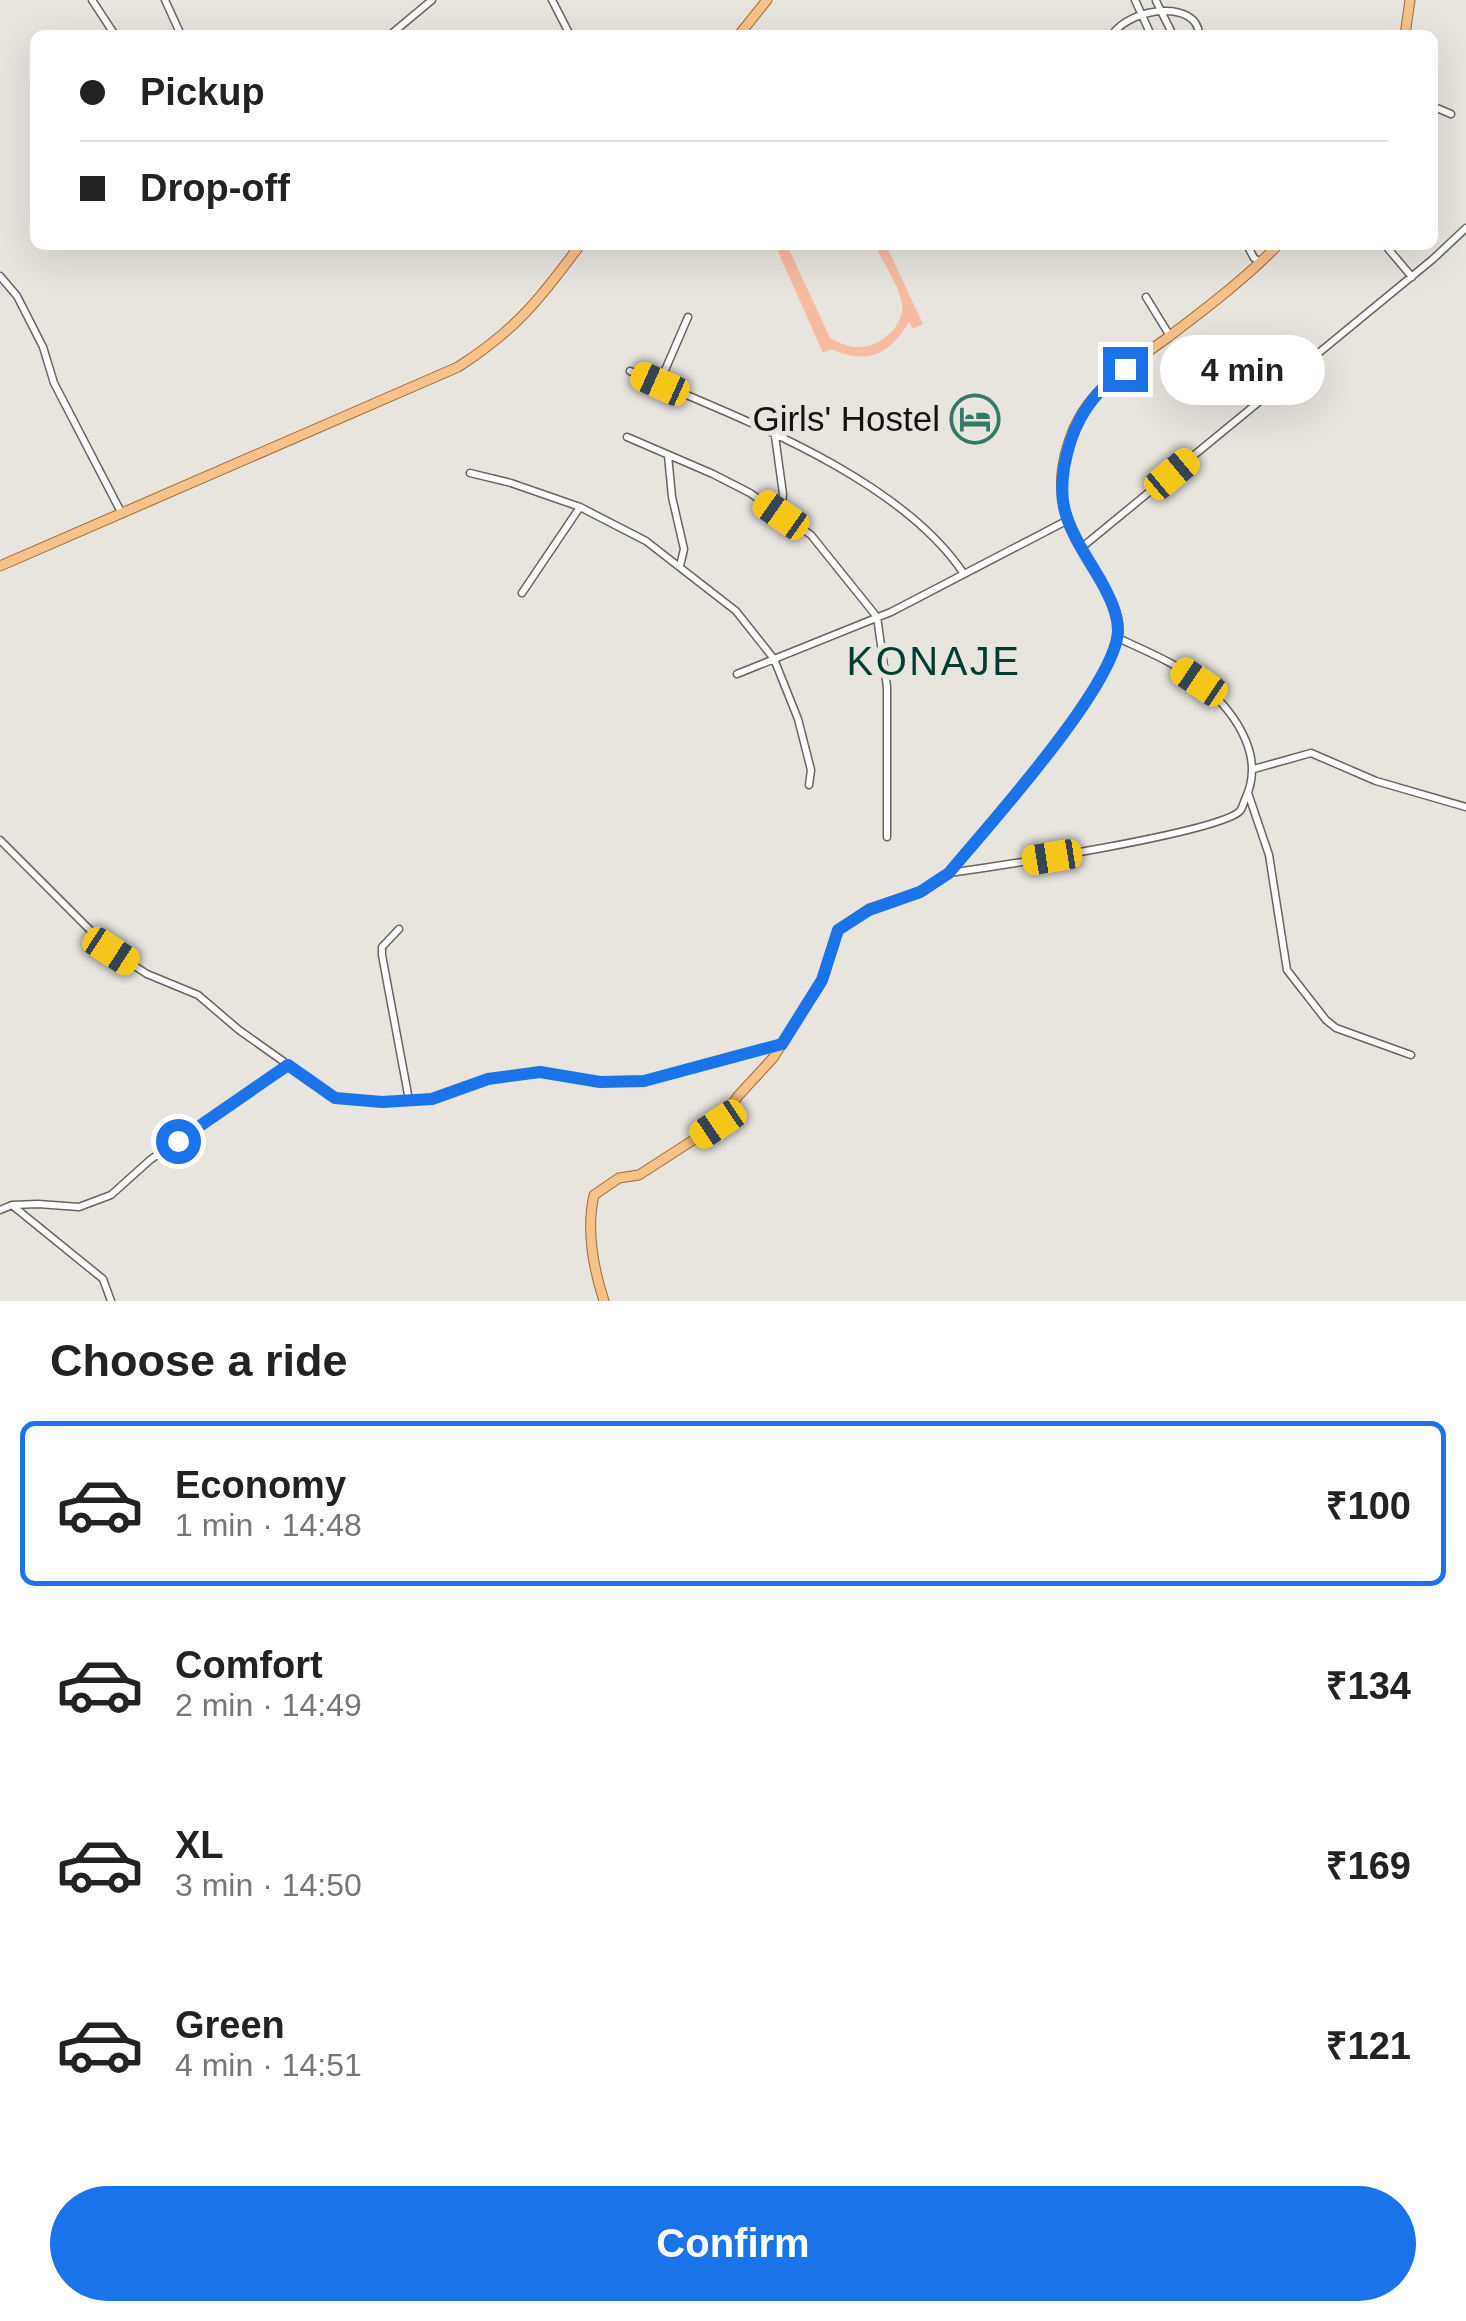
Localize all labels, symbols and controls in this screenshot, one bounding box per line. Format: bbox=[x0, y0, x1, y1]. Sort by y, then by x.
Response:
text: Pickup bbox=[140, 71, 265, 113]
text: Drop-off bbox=[140, 167, 290, 209]
callout: 4 min bbox=[1160, 334, 1325, 404]
route end bbox=[1103, 347, 1148, 392]
text: 4 min bbox=[1201, 352, 1284, 388]
car bbox=[626, 358, 694, 410]
hotel icon: Girls' Hostel bbox=[949, 393, 1001, 445]
place label: Girls' Hostel bbox=[752, 399, 940, 438]
car bbox=[1139, 443, 1205, 505]
car bbox=[748, 486, 814, 544]
district label: KONAJE bbox=[846, 639, 1022, 683]
car bbox=[1166, 653, 1232, 711]
car bbox=[1020, 837, 1084, 877]
car bbox=[78, 922, 144, 980]
car bbox=[685, 1095, 751, 1153]
route start bbox=[156, 1119, 201, 1164]
text: Choose a ride bbox=[50, 1335, 348, 1386]
icon: car bbox=[55, 1459, 145, 1549]
text: Economy bbox=[175, 1464, 346, 1506]
text: ₹100 bbox=[1326, 1485, 1411, 1527]
text: 1 min · 14:48 bbox=[175, 1507, 362, 1543]
icon: car bbox=[55, 1639, 145, 1729]
text: Comfort bbox=[175, 1644, 323, 1686]
text: ₹134 bbox=[1326, 1665, 1411, 1707]
text: 2 min · 14:49 bbox=[175, 1687, 362, 1723]
icon: car bbox=[55, 1819, 145, 1909]
text: XL bbox=[175, 1824, 224, 1866]
text: ₹169 bbox=[1326, 1845, 1411, 1887]
text: 3 min · 14:50 bbox=[175, 1867, 362, 1903]
icon: car bbox=[55, 1999, 145, 2089]
text: Green bbox=[175, 2004, 285, 2046]
text: ₹121 bbox=[1326, 2025, 1411, 2067]
text: 4 min · 14:51 bbox=[175, 2047, 362, 2083]
button: Confirm bbox=[50, 2186, 1416, 2301]

